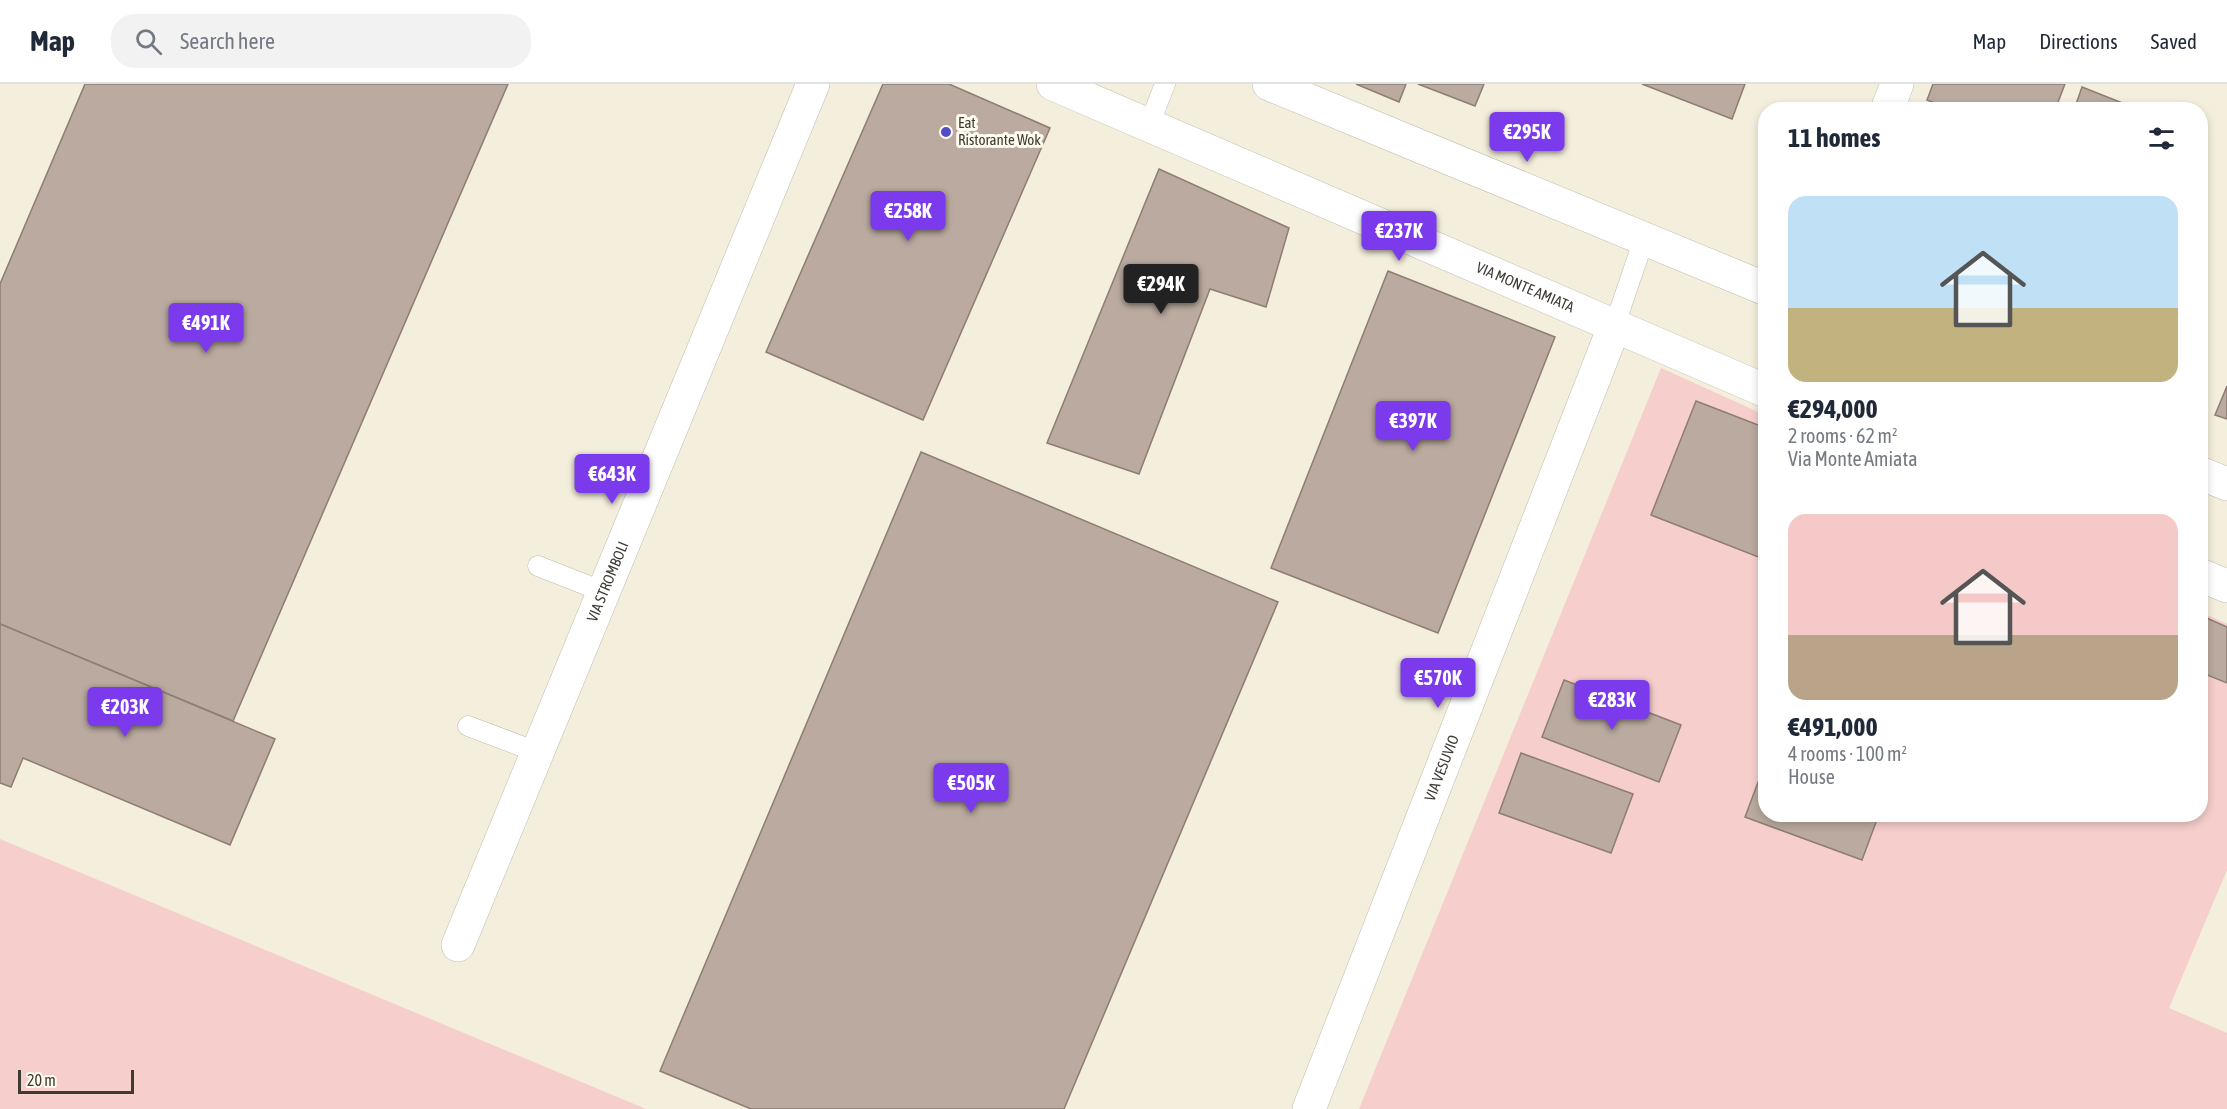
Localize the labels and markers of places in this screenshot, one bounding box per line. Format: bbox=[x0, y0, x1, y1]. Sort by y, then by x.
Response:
pin: €295K bbox=[1485, 112, 1569, 163]
place label: Eat Ristorante Wok bbox=[958, 114, 1041, 148]
marker: Eat Ristorante Wok bbox=[939, 125, 953, 139]
pin: €258K bbox=[866, 191, 950, 242]
pin: €237K bbox=[1357, 211, 1441, 262]
pin: €294K bbox=[1119, 264, 1203, 315]
pin: €491K bbox=[164, 303, 248, 354]
pin: €397K bbox=[1371, 401, 1455, 452]
pin: €643K bbox=[570, 454, 654, 505]
pin: €570K bbox=[1396, 658, 1480, 709]
pin: €283K bbox=[1570, 680, 1654, 731]
pin: €203K bbox=[83, 687, 167, 738]
pin: €505K bbox=[929, 763, 1013, 814]

